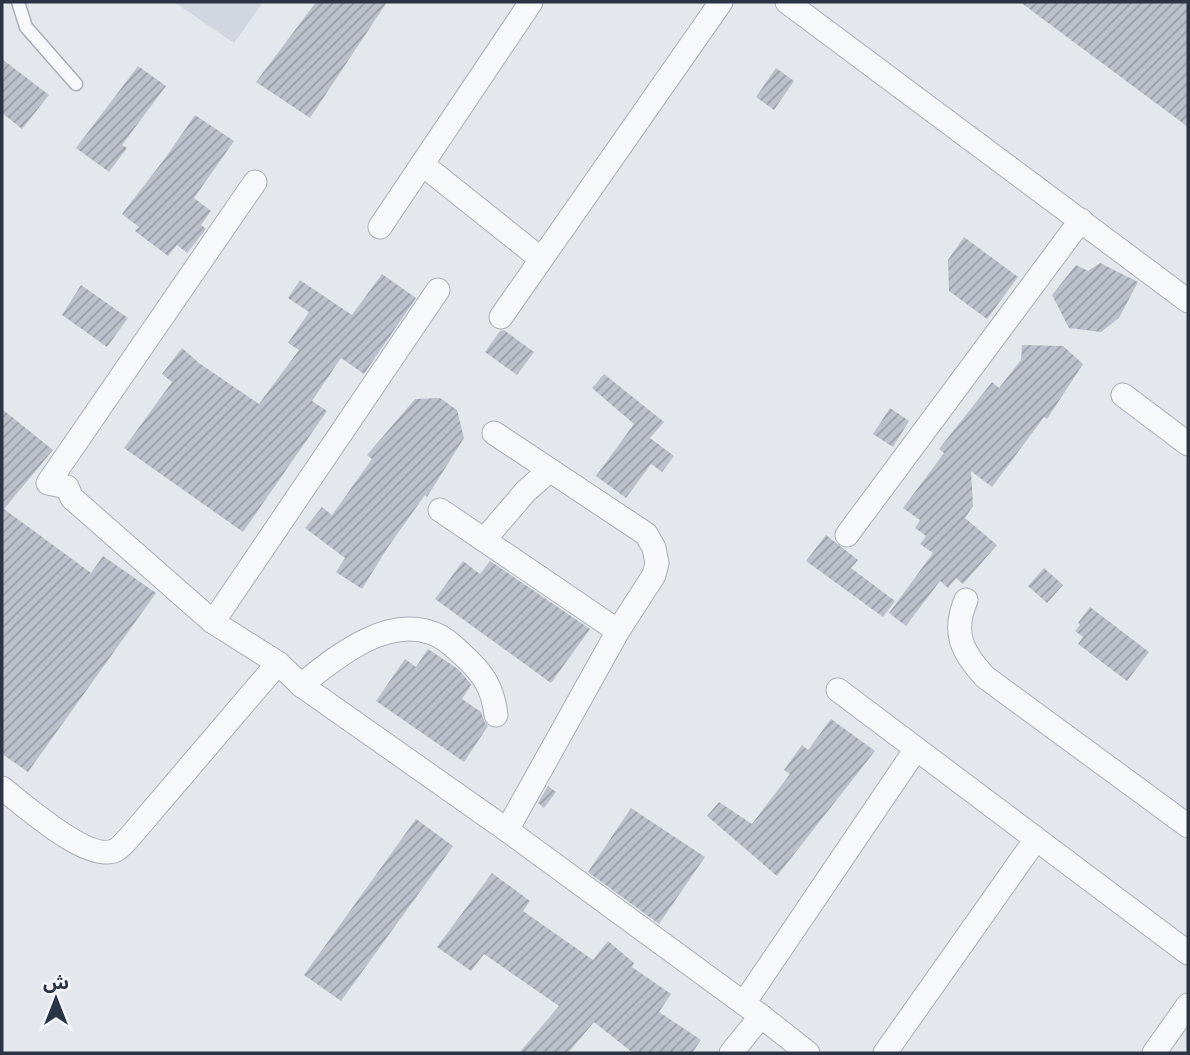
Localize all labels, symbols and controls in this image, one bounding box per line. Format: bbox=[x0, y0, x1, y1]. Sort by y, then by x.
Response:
north arrow bbox=[21, 964, 91, 1034]
text: ش bbox=[43, 969, 69, 995]

